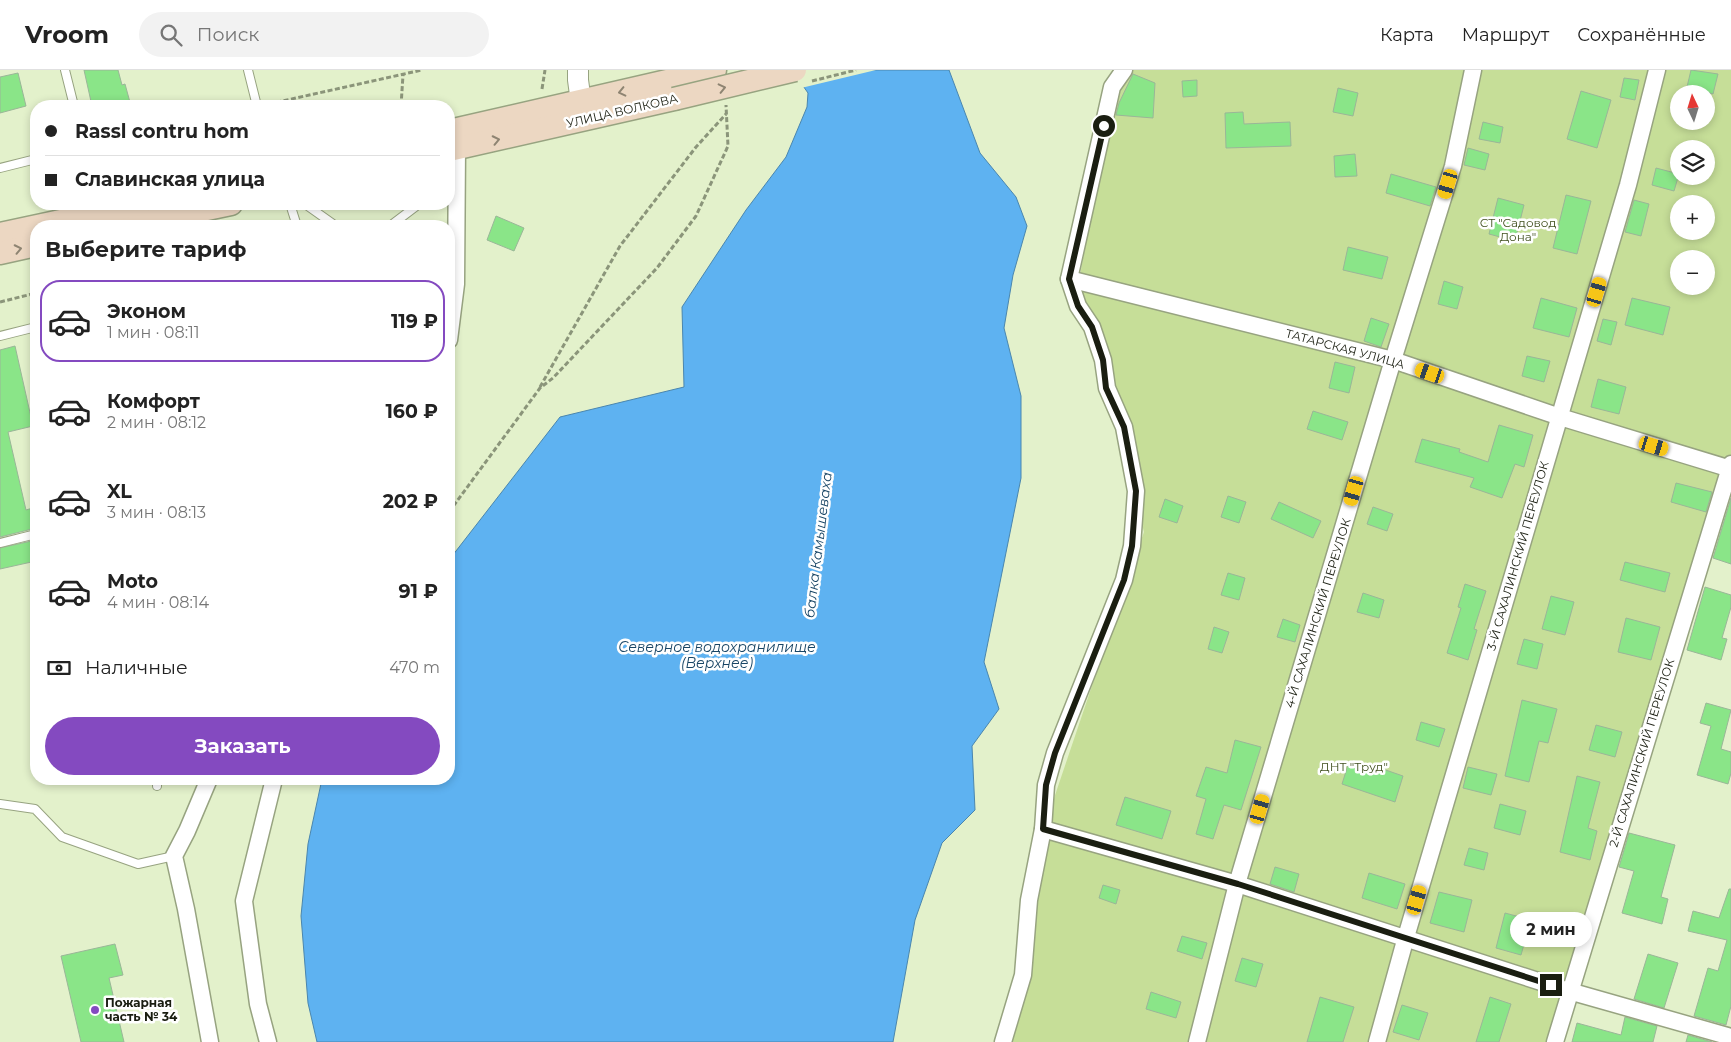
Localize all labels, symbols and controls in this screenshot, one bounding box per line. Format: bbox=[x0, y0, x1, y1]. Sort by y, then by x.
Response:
search box bbox=[139, 12, 489, 57]
text: Vroom bbox=[25, 20, 109, 49]
icon: search bbox=[157, 21, 185, 49]
text: Поиск bbox=[197, 23, 259, 46]
text: Карта bbox=[1380, 24, 1434, 46]
text: Маршрут bbox=[1462, 24, 1549, 46]
text: Сохранённые bbox=[1577, 24, 1706, 46]
one-way arrow bbox=[717, 83, 726, 94]
north arrow bbox=[1670, 85, 1715, 130]
map controls bbox=[1670, 85, 1715, 295]
one-way arrow bbox=[618, 86, 627, 97]
street label: УЛИЦА ВОЛКОВА bbox=[565, 90, 679, 131]
route start bbox=[1093, 115, 1115, 137]
text: Rassl contru hom bbox=[75, 120, 249, 143]
one-way arrow bbox=[492, 135, 501, 146]
button: layers bbox=[1670, 140, 1715, 185]
car bbox=[1436, 167, 1459, 201]
text: Славинская улица bbox=[75, 168, 265, 191]
button: + bbox=[1670, 195, 1715, 240]
park label: СТ "Садовод Дона" bbox=[1480, 215, 1556, 244]
text: Выберите тариф bbox=[45, 236, 246, 263]
one-way arrow bbox=[14, 244, 23, 255]
button: − bbox=[1670, 250, 1715, 295]
car bbox=[1585, 275, 1608, 309]
icon: car bbox=[47, 299, 92, 344]
text: Эконом bbox=[107, 300, 186, 323]
text: 119 ₽ bbox=[391, 310, 438, 333]
text: 1 мин · 08:11 bbox=[107, 323, 200, 342]
street label: ТАТАРСКАЯ УЛИЦА bbox=[1284, 325, 1406, 372]
car bbox=[1413, 361, 1446, 385]
icon: car bbox=[47, 389, 92, 434]
text: Комфорт bbox=[107, 390, 200, 413]
text: 160 ₽ bbox=[385, 400, 438, 423]
text: 2 мин · 08:12 bbox=[107, 413, 206, 432]
car bbox=[1637, 434, 1670, 458]
street label: 3-Й САХАЛИНСКИЙ ПЕРЕУЛОК bbox=[1483, 459, 1552, 652]
water label: балка Камышеваха bbox=[800, 471, 836, 619]
car bbox=[1342, 475, 1365, 507]
icon: car bbox=[47, 479, 92, 524]
text: XL bbox=[107, 480, 132, 503]
text: 202 ₽ bbox=[383, 490, 438, 513]
text: 3 мин · 08:13 bbox=[107, 503, 206, 522]
street label: 4-Й САХАЛИНСКИЙ ПЕРЕУЛОК bbox=[1281, 516, 1354, 710]
icon: car bbox=[47, 569, 92, 614]
text: Moto bbox=[107, 570, 158, 593]
text: 91 ₽ bbox=[398, 580, 438, 603]
text: 4 мин · 08:14 bbox=[107, 593, 209, 612]
water label: Северное водохранилище (Верхнее) bbox=[618, 638, 816, 672]
icon: cash bbox=[45, 654, 73, 682]
text: Наличные bbox=[85, 656, 188, 679]
street label: 2-Й САХАЛИНСКИЙ ПЕРЕУЛОК bbox=[1606, 656, 1678, 849]
text: 470 m bbox=[389, 658, 440, 677]
button: Заказать bbox=[45, 717, 440, 775]
park label: ДНТ "Труд" bbox=[1320, 759, 1388, 774]
car bbox=[1248, 793, 1271, 825]
car bbox=[1405, 884, 1428, 916]
callout: 2 мин bbox=[1510, 912, 1592, 948]
text: 2 мин bbox=[1526, 920, 1576, 939]
route end bbox=[1540, 974, 1562, 996]
place label: Пожарная часть № 34 bbox=[105, 995, 178, 1024]
marker: Пожарная часть № 34 bbox=[89, 1004, 101, 1016]

